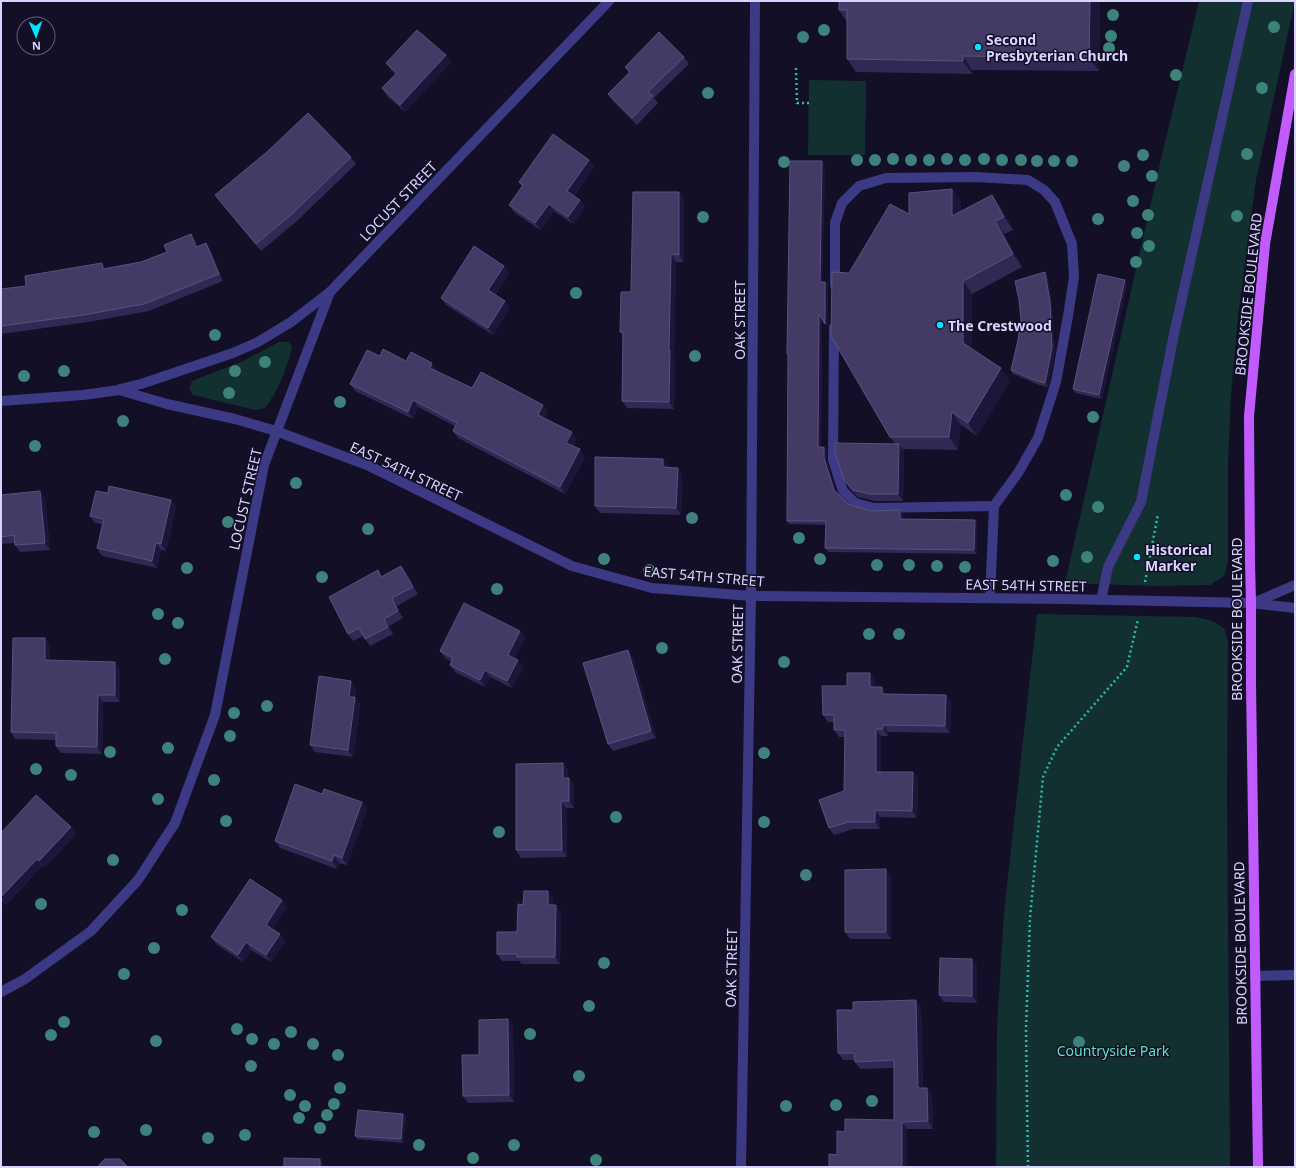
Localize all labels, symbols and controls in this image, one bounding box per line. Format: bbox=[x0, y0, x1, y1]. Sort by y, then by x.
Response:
north arrow bbox=[16, 16, 56, 56]
place label: Second Presbyterian Church bbox=[986, 30, 1128, 65]
text: N bbox=[32, 39, 41, 54]
marker: Second Presbyterian Church bbox=[973, 42, 983, 52]
street label: LOCUST STREET bbox=[355, 157, 441, 245]
street label: BROOKSIDE BOULEVARD bbox=[1230, 212, 1266, 376]
street label: OAK STREET bbox=[730, 280, 749, 360]
place label: The Crestwood bbox=[948, 316, 1052, 335]
marker: The Crestwood bbox=[935, 320, 945, 330]
street label: EAST 54TH STREET bbox=[347, 437, 465, 505]
street label: LOCUST STREET bbox=[224, 446, 266, 552]
street label: BROOKSIDE BOULEVARD bbox=[1227, 537, 1246, 701]
place label: Historical Marker bbox=[1145, 540, 1212, 575]
marker: Historical Marker bbox=[1132, 552, 1142, 562]
street label: EAST 54TH STREET bbox=[643, 561, 765, 591]
street label: EAST 54TH STREET bbox=[965, 574, 1087, 596]
street label: OAK STREET bbox=[727, 604, 747, 684]
street label: BROOKSIDE BOULEVARD bbox=[1229, 861, 1251, 1025]
street label: OAK STREET bbox=[721, 928, 741, 1008]
park label: Countryside Park bbox=[1057, 1041, 1170, 1060]

